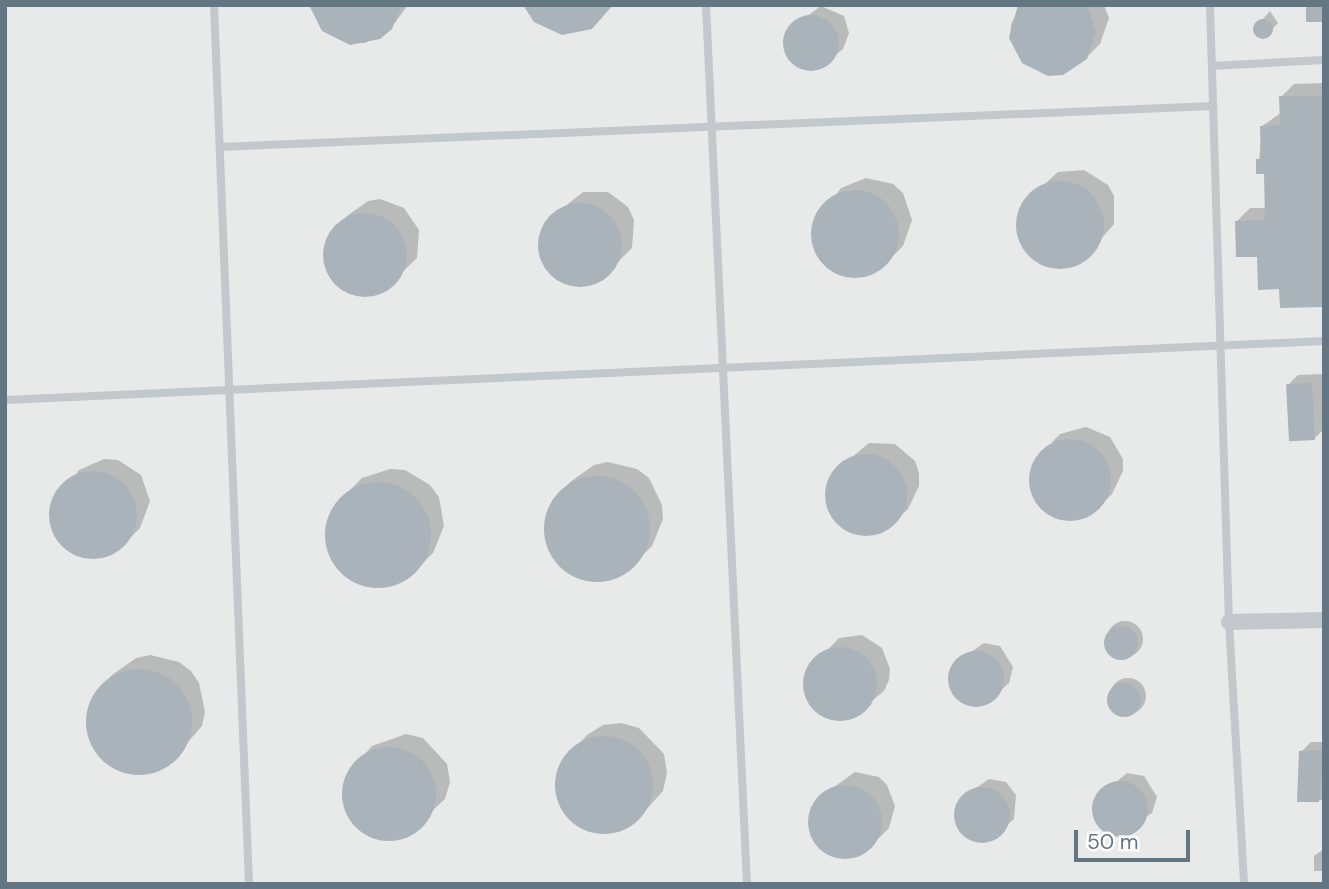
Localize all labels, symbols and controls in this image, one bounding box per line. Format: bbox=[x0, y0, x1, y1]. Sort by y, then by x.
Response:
scale bar bbox=[1077, 816, 1192, 860]
text: 50 m bbox=[1087, 828, 1138, 856]

